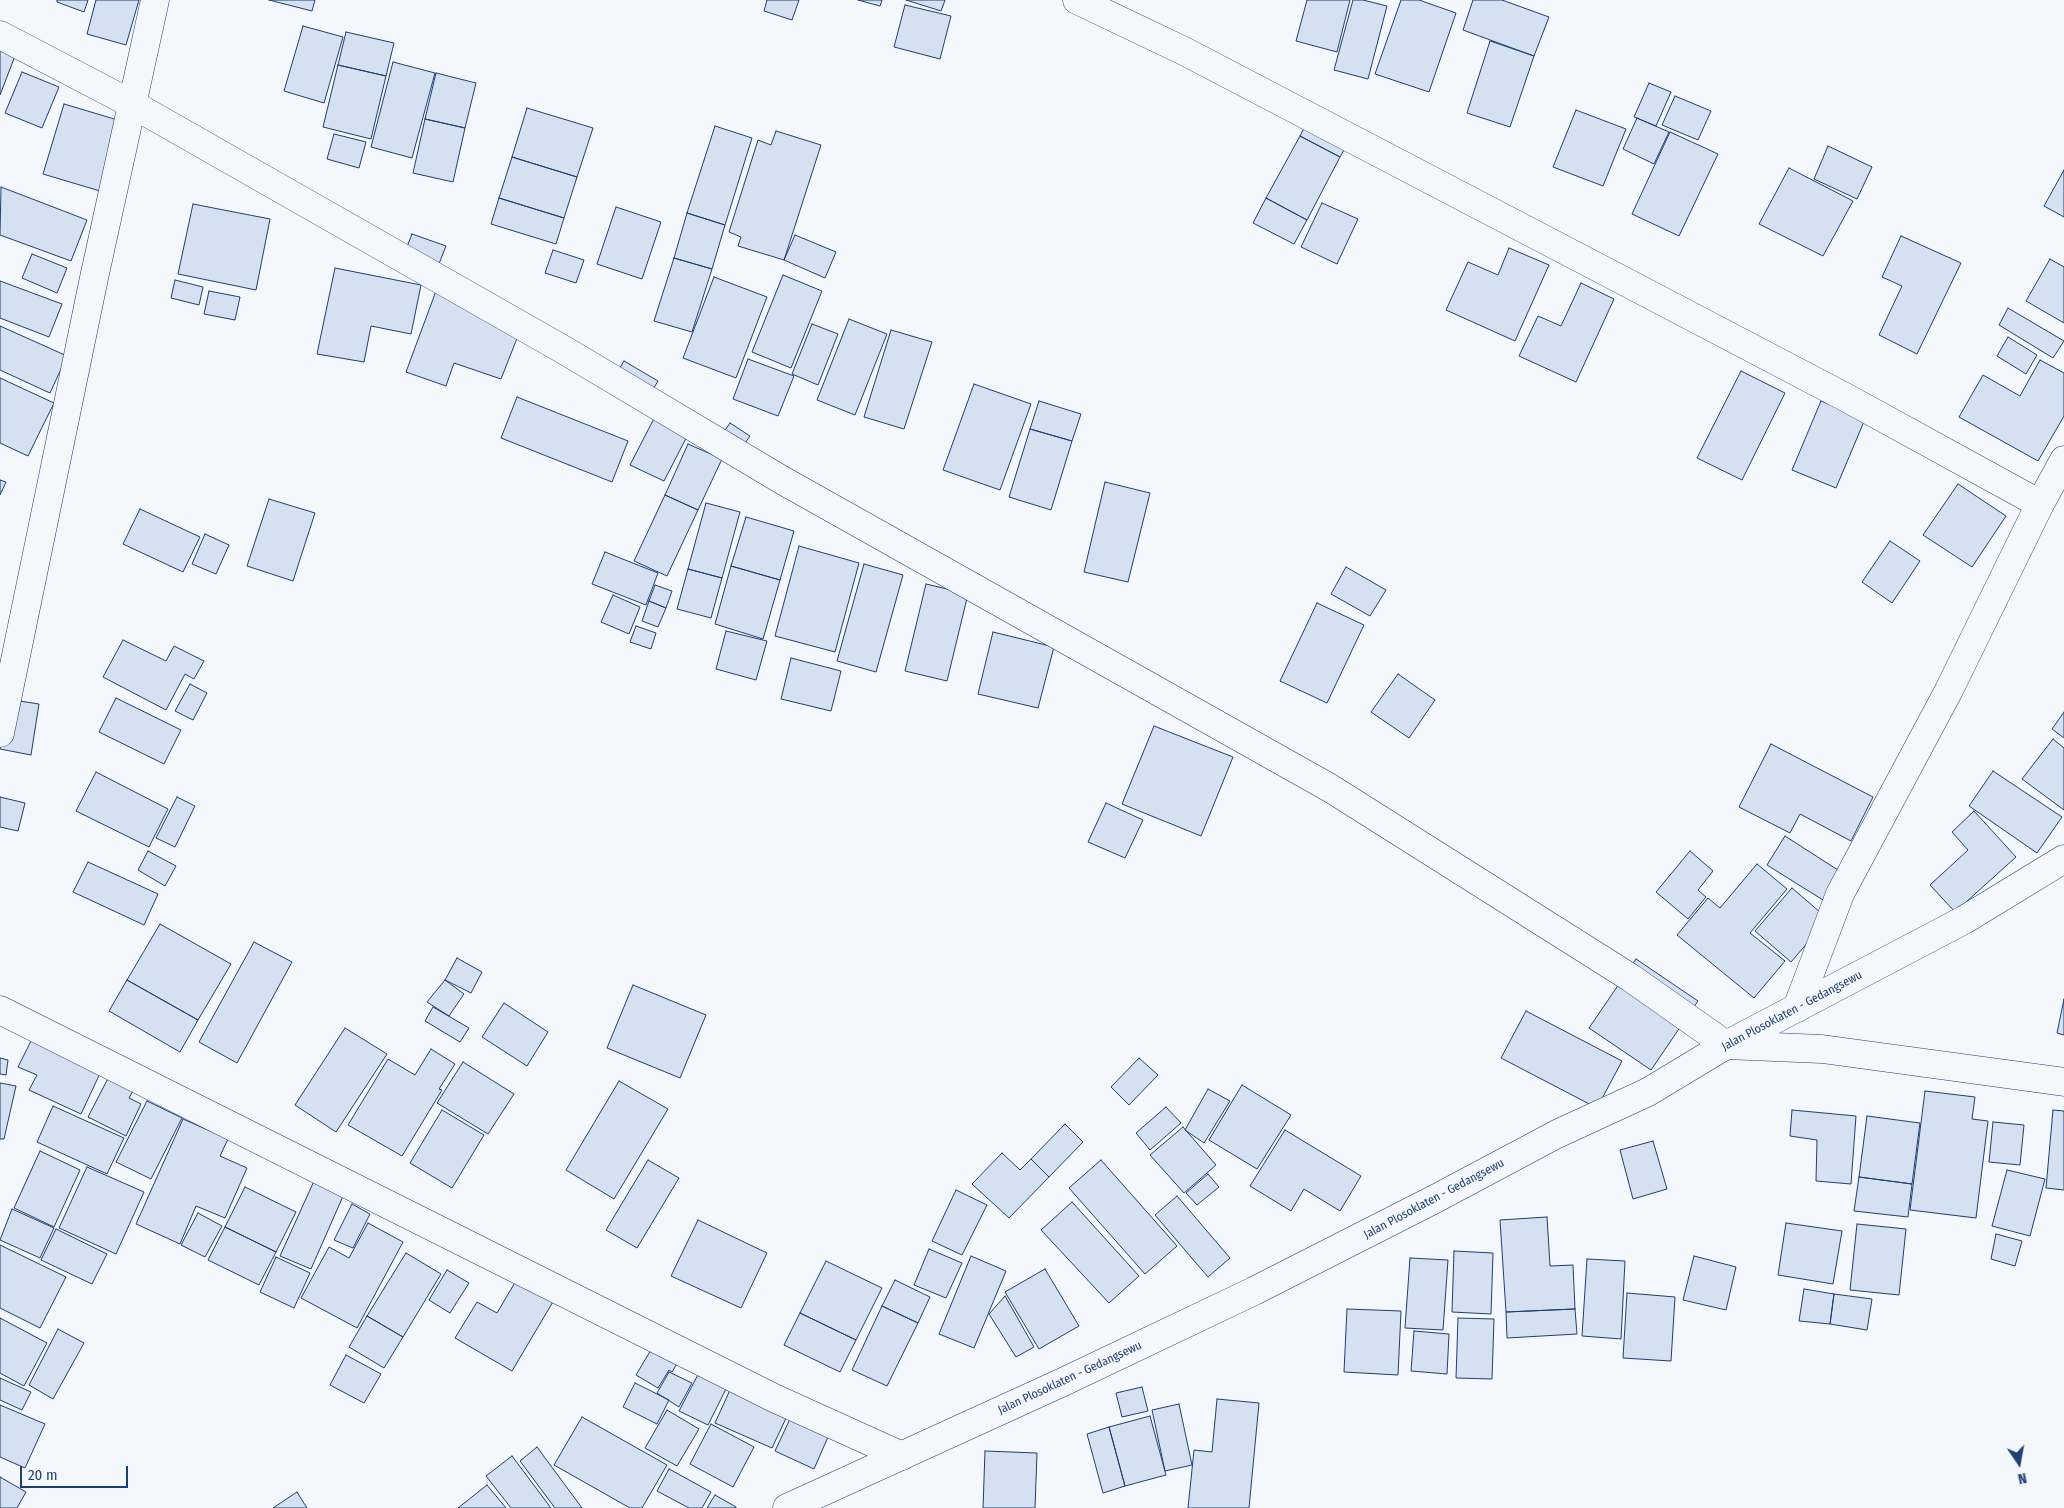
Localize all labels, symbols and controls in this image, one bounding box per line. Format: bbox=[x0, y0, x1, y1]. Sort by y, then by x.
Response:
street label: Jalan Plosoklaten - Gedangsewu bbox=[1719, 968, 1865, 1054]
street label: Jalan Plosoklaten - Gedangsewu bbox=[1361, 1156, 1507, 1242]
street label: Jalan Plosoklaten - Gedangsewu bbox=[996, 1338, 1144, 1418]
north arrow bbox=[1994, 1438, 2044, 1488]
scale bar bbox=[22, 1456, 130, 1488]
text: 20 m bbox=[28, 1466, 58, 1484]
text: N bbox=[2016, 1469, 2028, 1487]

